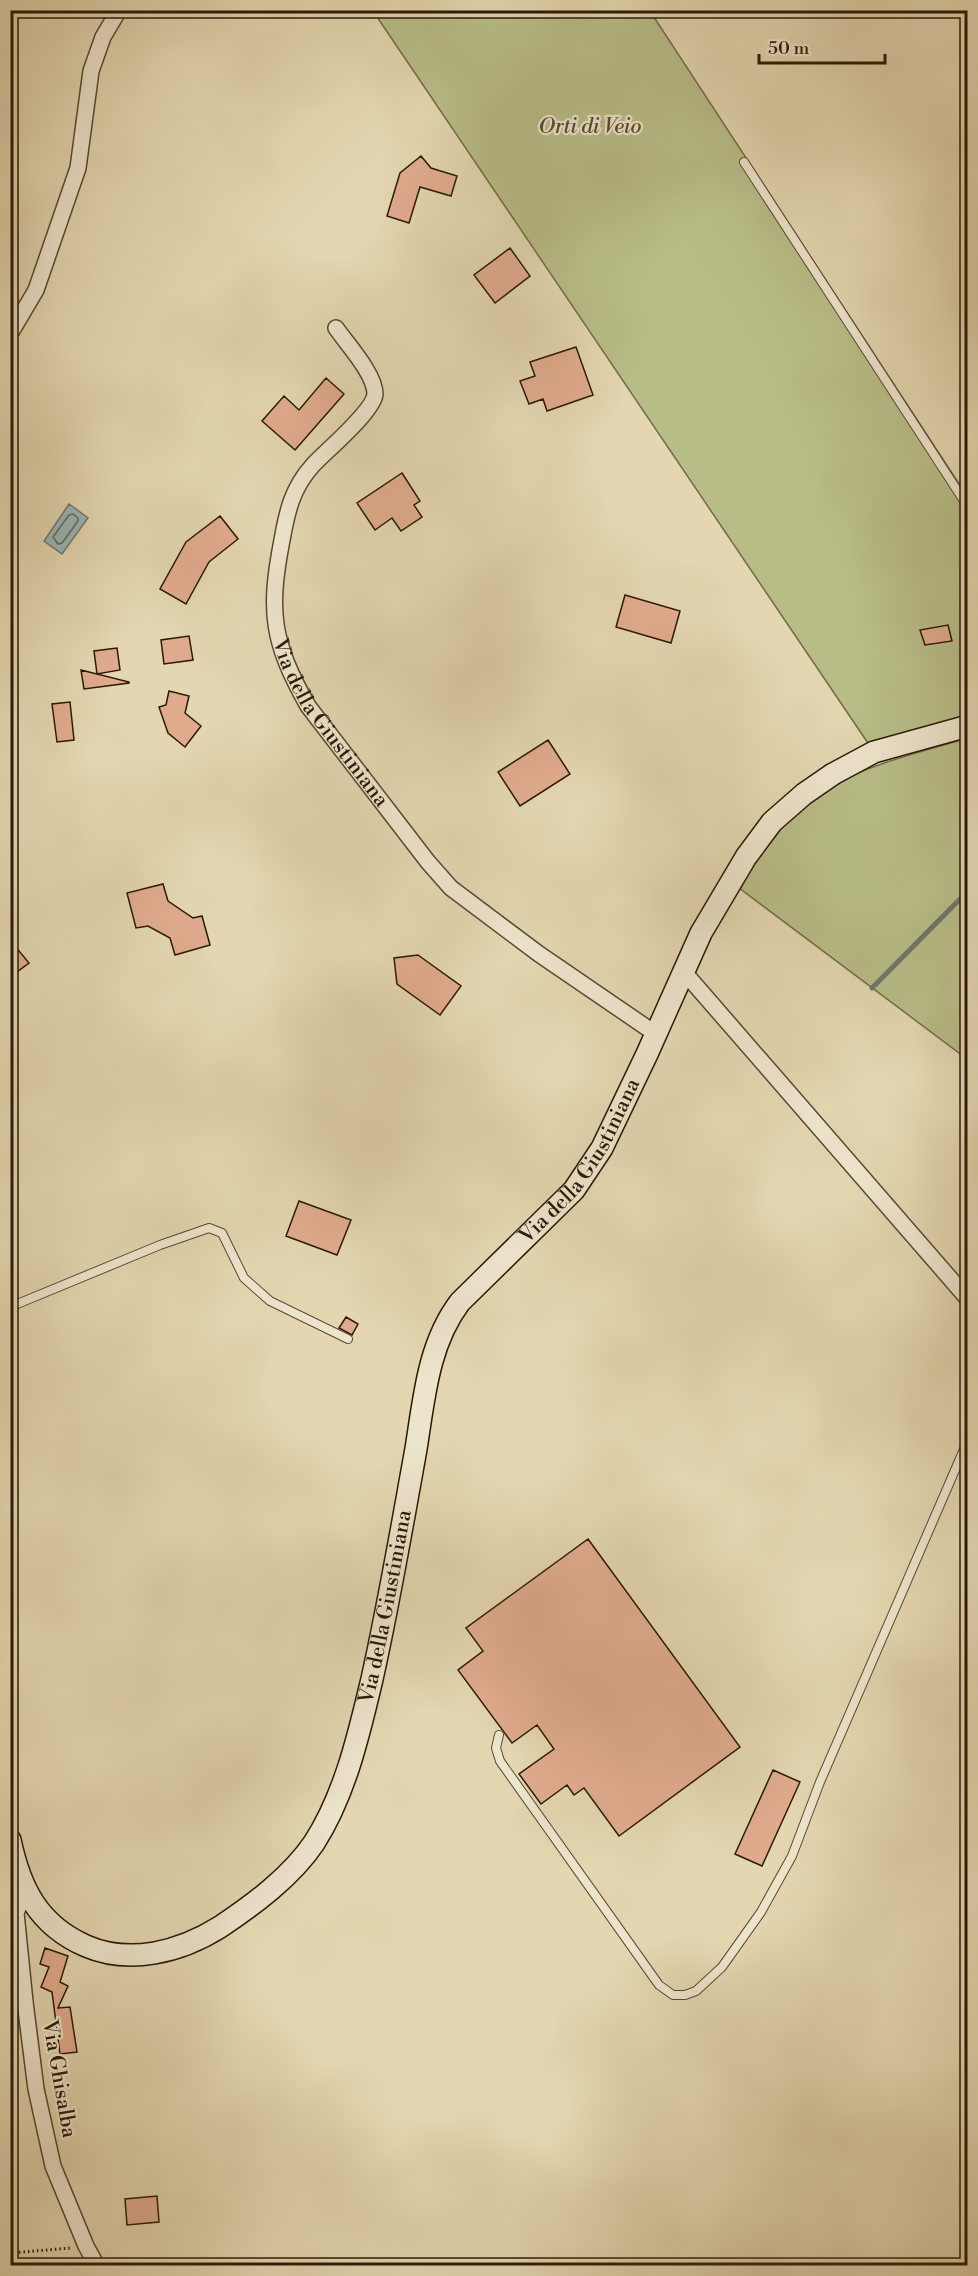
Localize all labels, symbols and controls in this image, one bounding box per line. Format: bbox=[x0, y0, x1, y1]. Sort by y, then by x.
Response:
scale bar bbox=[759, 27, 885, 65]
text: 50 m bbox=[768, 37, 810, 60]
park label: Orti di Veio bbox=[539, 114, 641, 140]
street label: Via della Giustiniana bbox=[266, 635, 394, 813]
street label: Via della Giustiniana bbox=[513, 1074, 646, 1250]
street label: Via della Giustiniana bbox=[353, 1508, 418, 1707]
street label: Via Ghisalba bbox=[36, 2017, 82, 2140]

